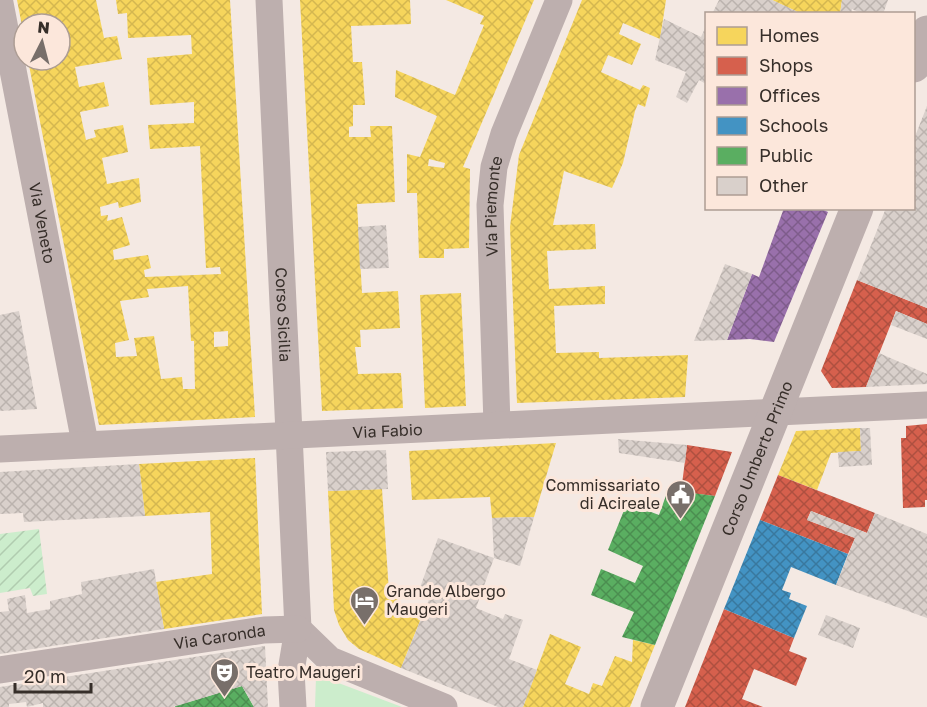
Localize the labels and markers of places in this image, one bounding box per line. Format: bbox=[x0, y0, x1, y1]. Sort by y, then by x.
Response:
place label: Commissariato di Acireale bbox=[546, 475, 660, 513]
public building icon: Commissariato di Acireale bbox=[665, 478, 697, 520]
place label: Grande Albergo Maugeri bbox=[386, 581, 506, 619]
hotel icon: Grande Albergo Maugeri bbox=[349, 584, 381, 626]
theatre icon: Teatro Maugeri bbox=[209, 656, 241, 698]
place label: Teatro Maugeri bbox=[246, 662, 361, 682]

